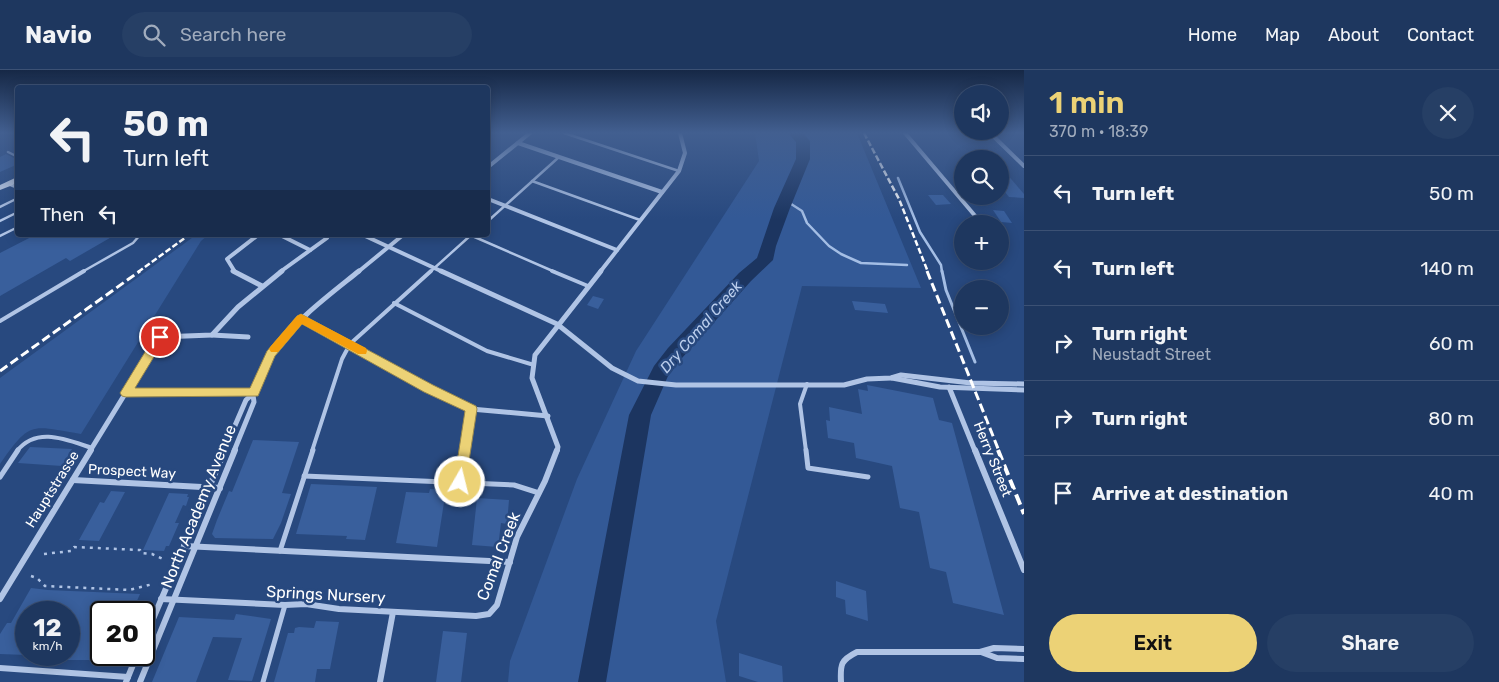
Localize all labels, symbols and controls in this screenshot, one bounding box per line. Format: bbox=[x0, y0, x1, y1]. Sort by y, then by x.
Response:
search box bbox=[122, 12, 472, 57]
text: Navio bbox=[25, 21, 92, 49]
icon: search bbox=[140, 21, 168, 49]
text: Search here bbox=[180, 23, 286, 46]
text: Home bbox=[1188, 24, 1237, 46]
text: Map bbox=[1265, 24, 1300, 46]
text: About bbox=[1328, 24, 1379, 46]
text: Contact bbox=[1407, 24, 1474, 46]
map controls bbox=[954, 85, 1009, 335]
button: sound bbox=[954, 85, 1009, 140]
text: 1 min bbox=[1049, 85, 1124, 121]
button: close bbox=[1422, 87, 1474, 139]
text: 50 m bbox=[123, 103, 209, 145]
icon: left bbox=[40, 105, 105, 170]
text: 370 m · 18:39 bbox=[1049, 122, 1148, 141]
text: Turn left bbox=[123, 145, 209, 172]
button: search bbox=[954, 150, 1009, 205]
icon: left bbox=[1049, 179, 1077, 207]
text: Turn left bbox=[1092, 182, 1174, 205]
text: 50 m bbox=[1429, 182, 1474, 205]
icon: left bbox=[94, 200, 122, 228]
text: Then bbox=[40, 203, 84, 226]
button: + bbox=[954, 215, 1009, 270]
icon: left bbox=[1049, 254, 1077, 282]
text: Turn left bbox=[1092, 257, 1174, 280]
text: 140 m bbox=[1420, 257, 1474, 280]
water label: Dry Comal Creek bbox=[656, 277, 746, 377]
button: − bbox=[954, 280, 1009, 335]
pin bbox=[139, 316, 181, 358]
text: Turn right bbox=[1092, 322, 1187, 345]
icon: arrive bbox=[146, 323, 174, 351]
icon: right bbox=[1049, 329, 1077, 357]
text: 60 m bbox=[1429, 332, 1474, 355]
text: Neustadt Street bbox=[1092, 345, 1211, 364]
icon: right bbox=[1049, 404, 1077, 432]
text: Turn right bbox=[1092, 407, 1187, 430]
text: 80 m bbox=[1428, 407, 1474, 430]
street label: Herry Street bbox=[970, 419, 1016, 500]
street label: North Academy Avenue bbox=[157, 422, 240, 591]
street label: Hauptstrasse bbox=[22, 448, 83, 531]
position arrow bbox=[433, 455, 485, 507]
street label: Prospect Way bbox=[88, 461, 177, 482]
icon: arrive bbox=[1049, 479, 1077, 507]
text: Arrive at destination bbox=[1092, 482, 1288, 505]
text: 40 m bbox=[1429, 482, 1474, 505]
street label: Comal Creek bbox=[473, 508, 524, 603]
street label: Springs Nursery bbox=[266, 582, 386, 607]
speed limit sign: 20 bbox=[90, 601, 155, 666]
text: 12 bbox=[33, 613, 62, 642]
button: Exit bbox=[1049, 614, 1257, 672]
button: Share bbox=[1267, 614, 1474, 672]
text: km/h bbox=[33, 639, 62, 653]

